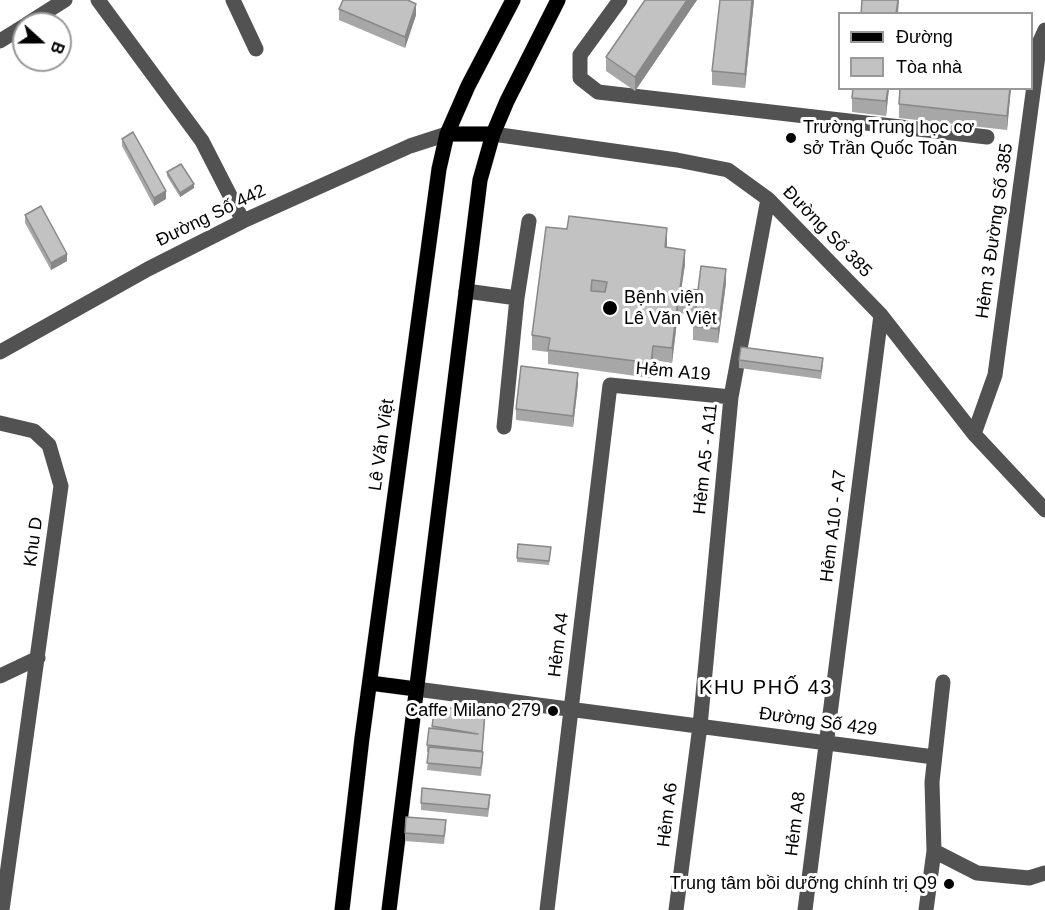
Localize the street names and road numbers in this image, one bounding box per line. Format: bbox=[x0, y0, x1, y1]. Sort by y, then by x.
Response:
street label: Hẻm 3 Đường Số 385 bbox=[972, 142, 1018, 320]
street label: Đường Số 442 bbox=[153, 180, 269, 252]
street label: Đường Số 385 bbox=[778, 182, 876, 282]
street label: Hẻm A19 bbox=[635, 358, 711, 386]
street label: Lê Văn Việt bbox=[365, 398, 399, 492]
street label: Hẻm A5 - A11 bbox=[689, 402, 723, 516]
street label: Hẻm A10 - A7 bbox=[816, 469, 852, 583]
street label: Khu D bbox=[20, 516, 48, 568]
street label: Hẻm A4 bbox=[544, 611, 574, 679]
street label: Đường Số 429 bbox=[758, 703, 878, 741]
street label: Hẻm A6 bbox=[653, 781, 683, 849]
street label: Hẻm A8 bbox=[781, 790, 811, 858]

